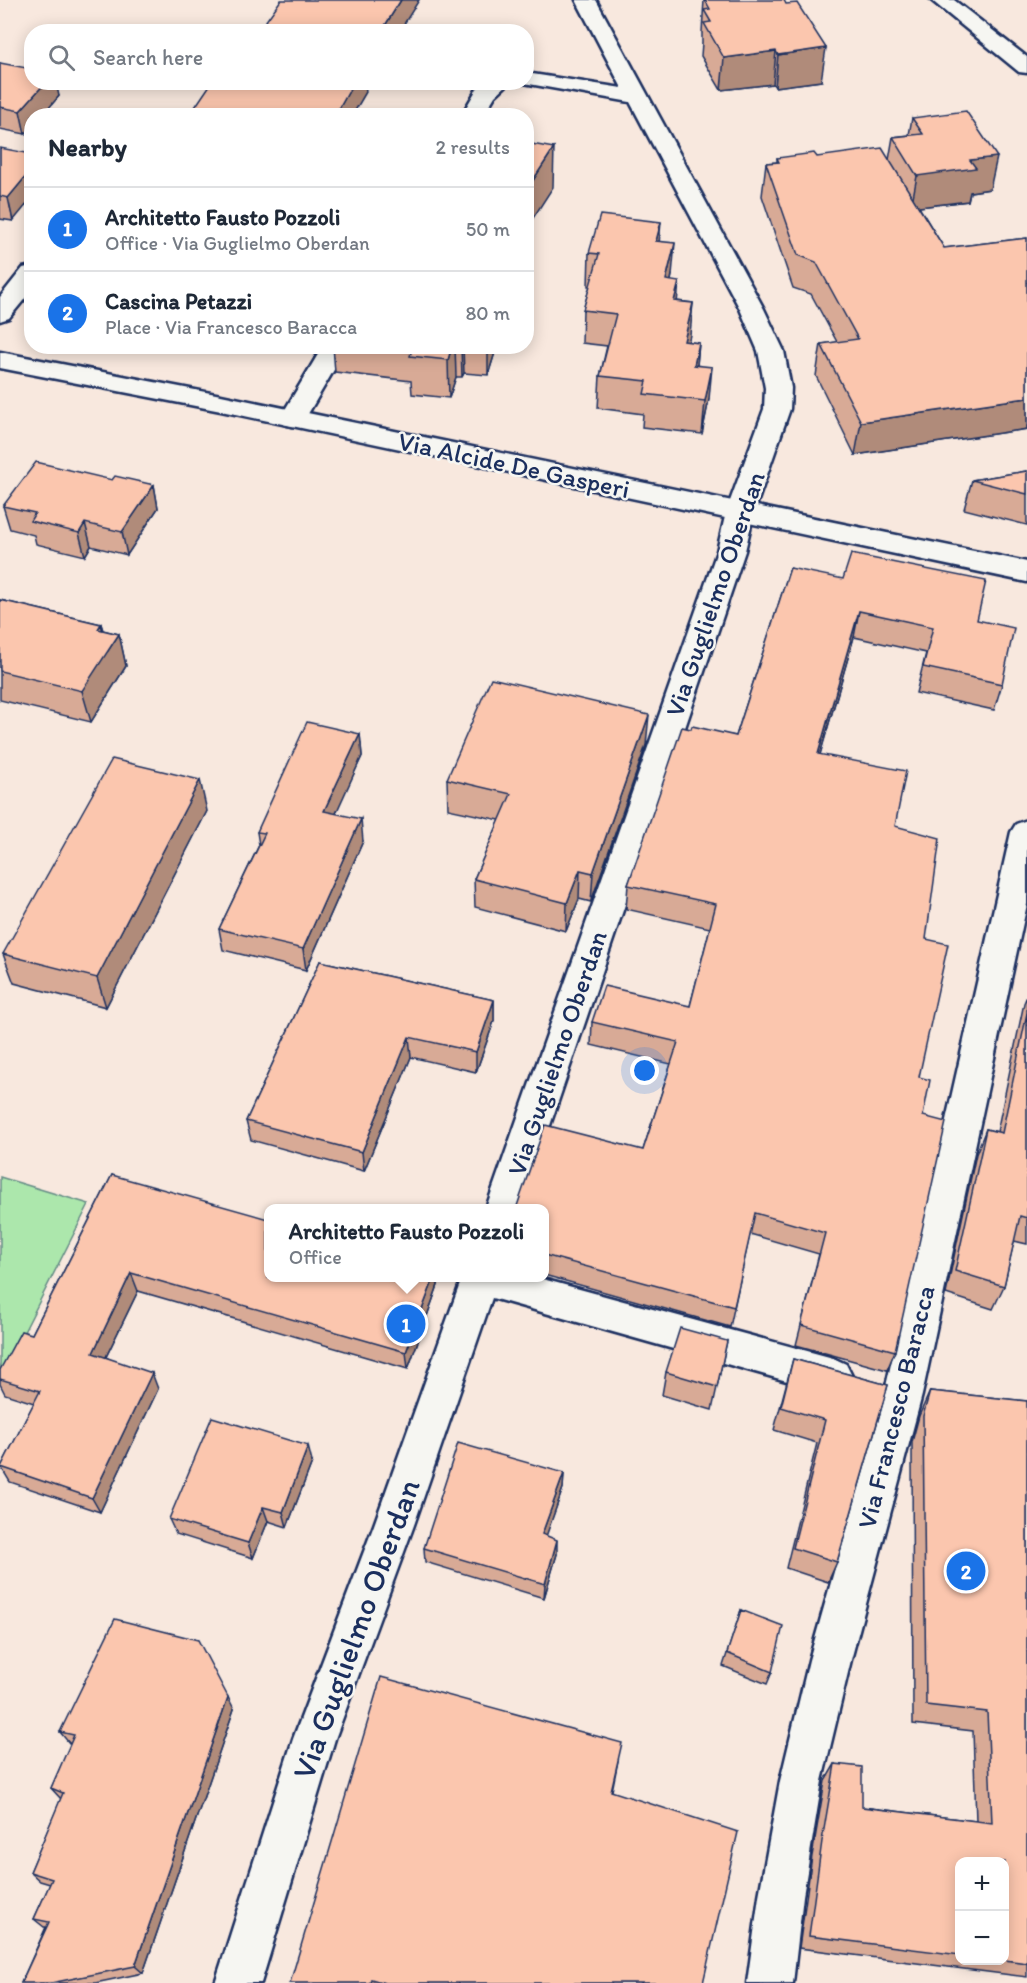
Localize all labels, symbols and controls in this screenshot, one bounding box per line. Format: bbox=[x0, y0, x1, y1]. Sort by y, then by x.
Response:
search box bbox=[24, 24, 534, 90]
icon: search bbox=[45, 41, 78, 74]
text: Search here bbox=[93, 44, 203, 71]
text: Nearby bbox=[48, 131, 127, 163]
text: 2 results bbox=[436, 135, 510, 159]
text: Architetto Fausto Pozzoli bbox=[105, 204, 340, 231]
text: 1 bbox=[63, 217, 72, 241]
text: 50 m bbox=[466, 217, 510, 241]
text: Office · Via Guglielmo Oberdan bbox=[105, 231, 370, 255]
text: Cascina Petazzi bbox=[105, 288, 252, 315]
text: 2 bbox=[62, 301, 73, 325]
text: 80 m bbox=[465, 301, 510, 325]
text: Place · Via Francesco Baracca bbox=[105, 315, 357, 339]
street label: Via Alcide De Gasperi bbox=[395, 425, 633, 505]
street label: Via Guglielmo Oberdan bbox=[658, 467, 772, 721]
street label: Via Guglielmo Oberdan bbox=[500, 926, 614, 1180]
your location bbox=[630, 1056, 659, 1085]
popup bbox=[264, 1204, 549, 1282]
text: Architetto Fausto Pozzoli bbox=[289, 1218, 524, 1245]
text: Office bbox=[289, 1245, 342, 1269]
street label: Via Francesco Baracca bbox=[850, 1282, 942, 1532]
pin: 1 bbox=[386, 1302, 426, 1346]
street label: Via Guglielmo Oberdan bbox=[284, 1474, 428, 1784]
pin: 2 bbox=[946, 1548, 986, 1594]
map controls bbox=[955, 1857, 1009, 1965]
button: + bbox=[955, 1857, 1009, 1911]
button: − bbox=[955, 1911, 1009, 1965]

